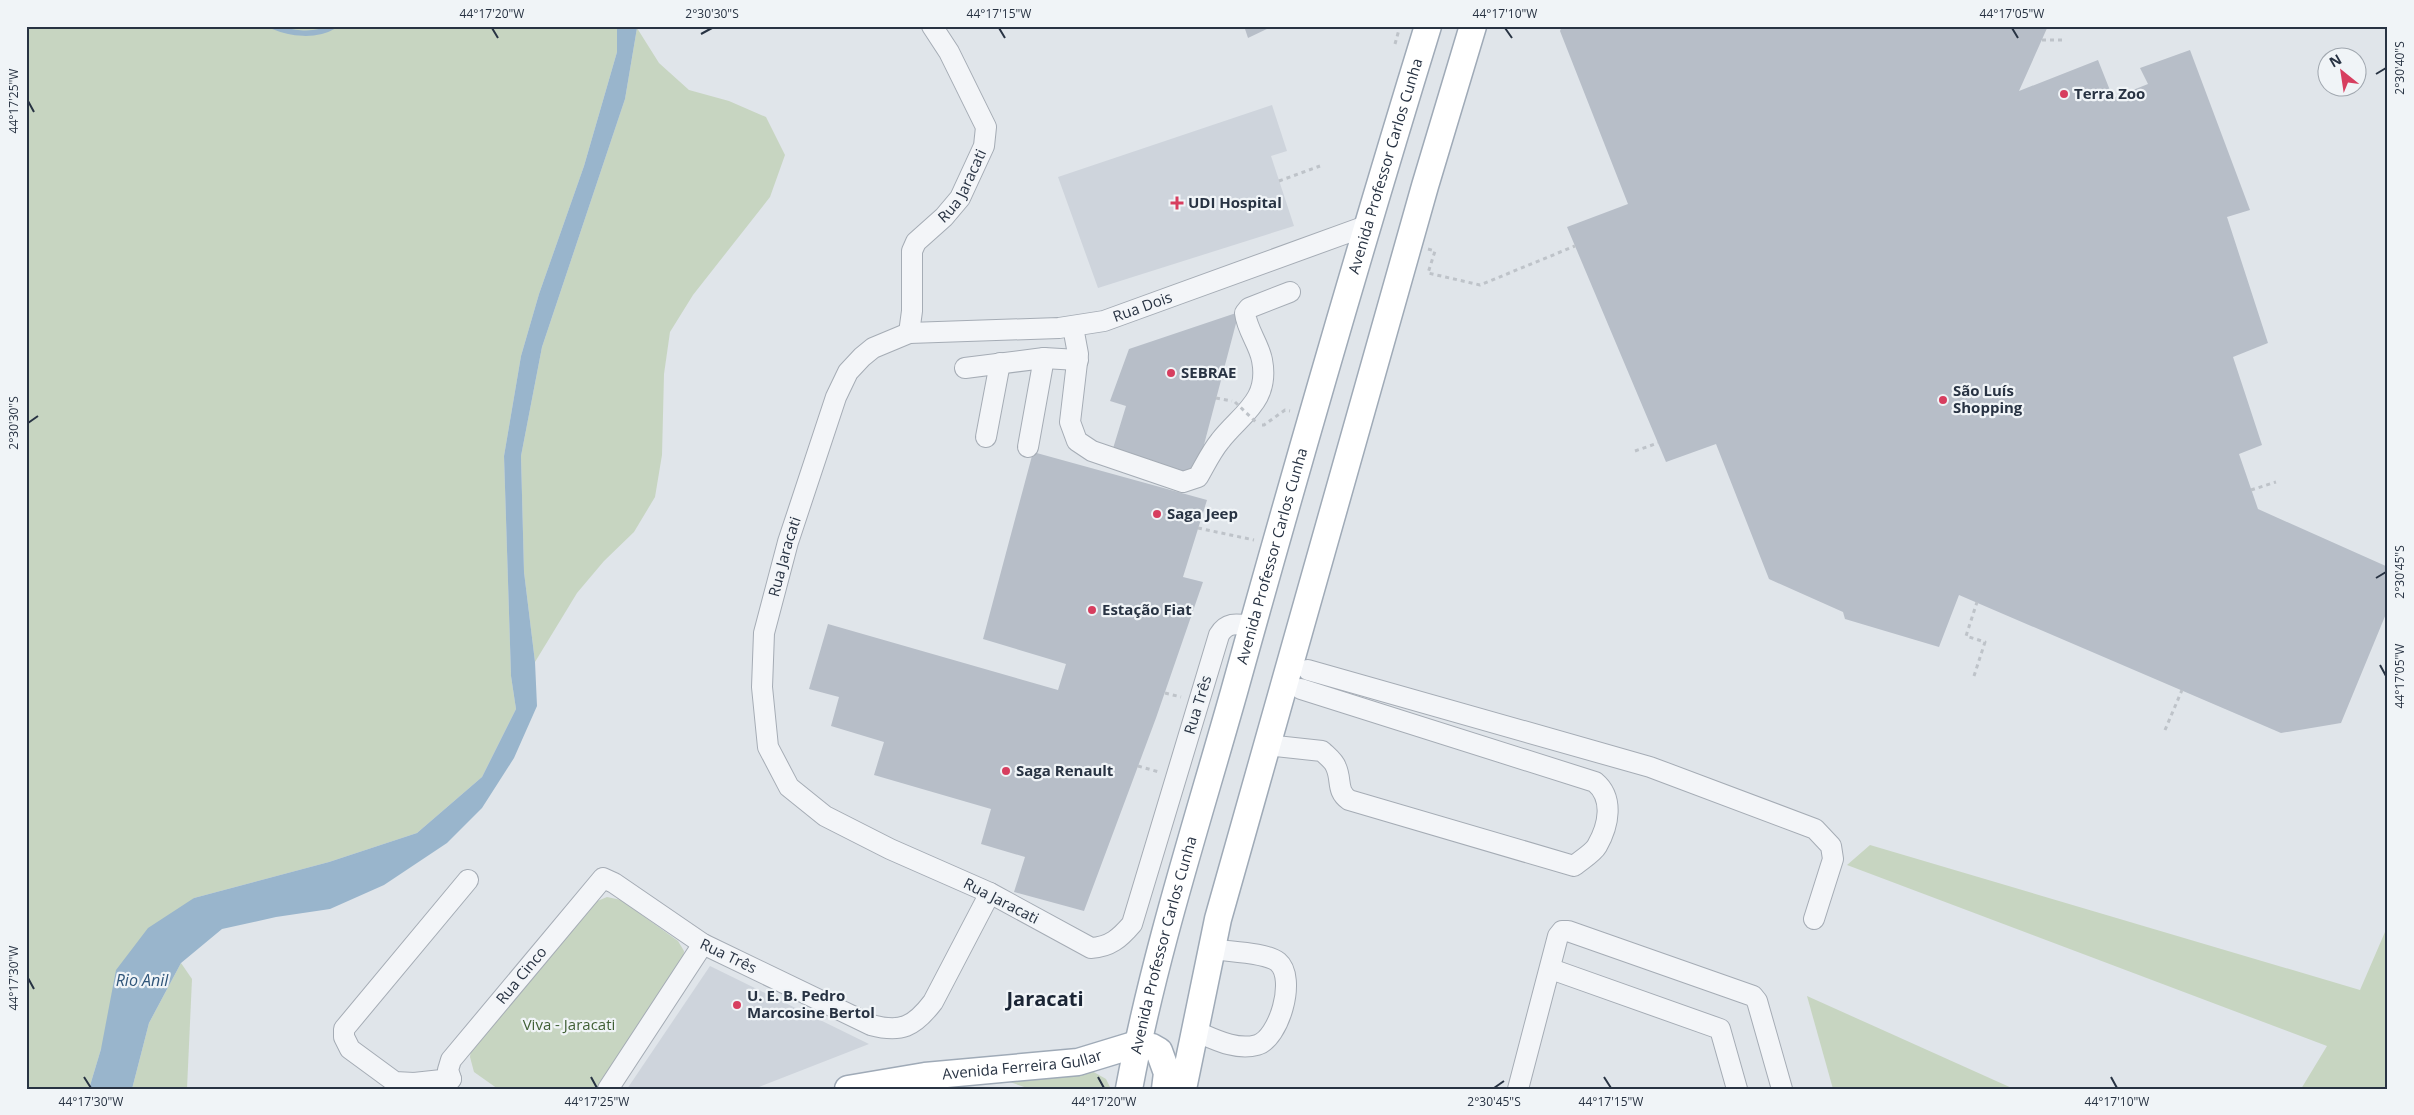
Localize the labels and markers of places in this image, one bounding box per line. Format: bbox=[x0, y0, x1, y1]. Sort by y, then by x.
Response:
place label: Terra Zoo bbox=[2074, 83, 2145, 103]
marker: Terra Zoo bbox=[2058, 88, 2070, 100]
place label: UDI Hospital bbox=[1188, 192, 1282, 212]
marker: UDI Hospital bbox=[1170, 196, 1184, 210]
place label: SEBRAE bbox=[1181, 362, 1236, 382]
marker: SEBRAE bbox=[1165, 367, 1177, 379]
place label: São Luís Shopping bbox=[1953, 380, 2023, 417]
marker: São Luís Shopping bbox=[1937, 394, 1949, 406]
place label: Saga Jeep bbox=[1167, 503, 1238, 523]
marker: Saga Jeep bbox=[1151, 508, 1163, 520]
place label: Estação Fiat bbox=[1102, 599, 1192, 619]
marker: Estação Fiat bbox=[1086, 604, 1098, 616]
place label: Saga Renault bbox=[1016, 760, 1114, 780]
marker: Saga Renault bbox=[1000, 765, 1012, 777]
place label: U. E. B. Pedro Marcosine Bertol bbox=[747, 985, 875, 1022]
marker: U. E. B. Pedro Marcosine Bertol bbox=[731, 999, 743, 1011]

